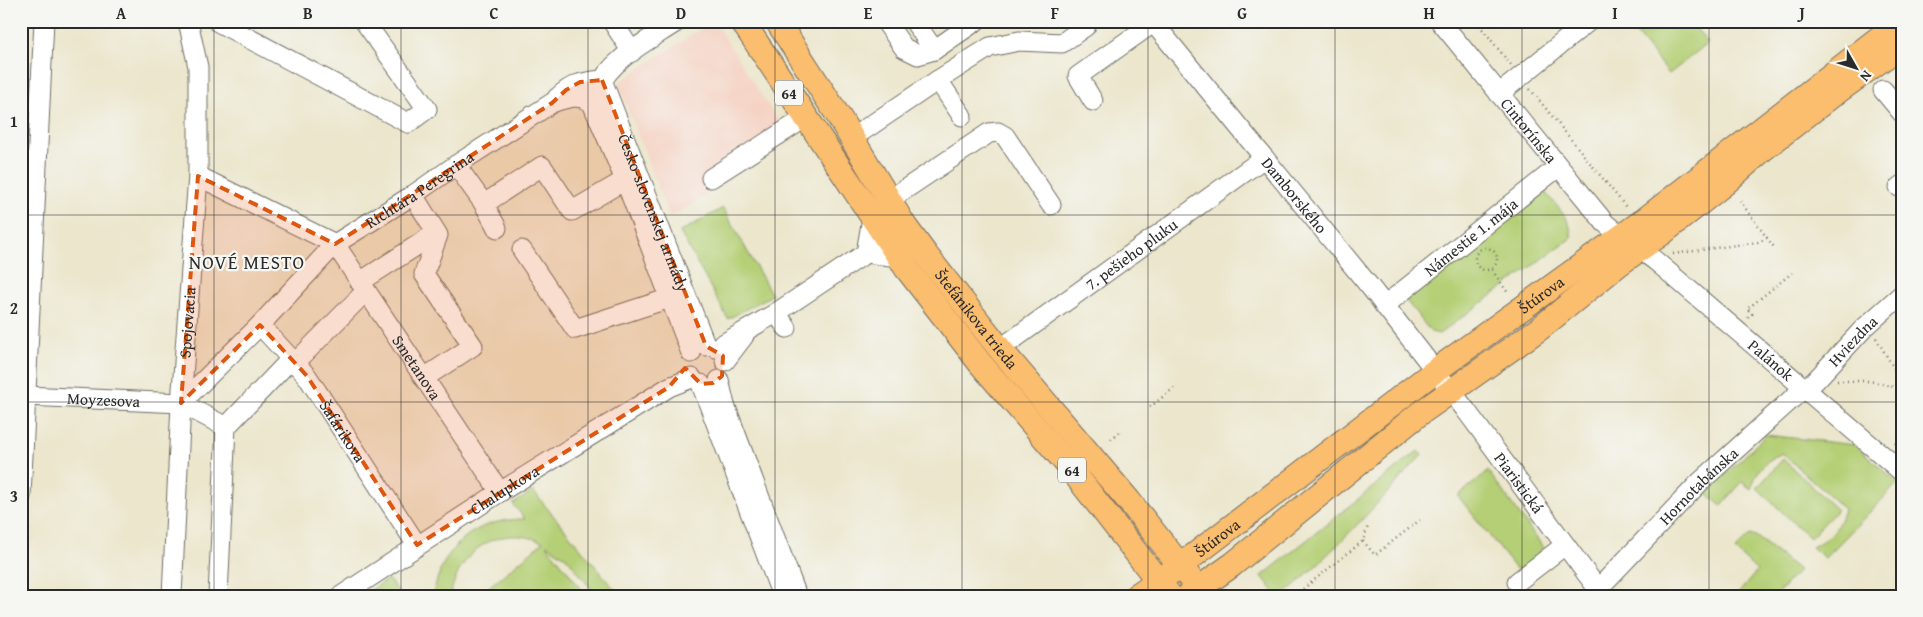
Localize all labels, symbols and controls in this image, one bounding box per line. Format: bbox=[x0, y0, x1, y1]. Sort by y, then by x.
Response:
text: A bbox=[116, 1, 127, 25]
text: B bbox=[303, 1, 313, 25]
text: C bbox=[489, 1, 499, 25]
text: D bbox=[676, 1, 686, 25]
text: E bbox=[864, 1, 873, 25]
text: F bbox=[1051, 1, 1059, 25]
text: G bbox=[1237, 1, 1247, 25]
text: H bbox=[1423, 1, 1435, 25]
text: I bbox=[1612, 1, 1618, 25]
text: J bbox=[1796, 1, 1805, 25]
north arrow bbox=[1830, 42, 1880, 92]
text: N bbox=[1855, 66, 1877, 87]
road number: 64 bbox=[775, 80, 803, 106]
street label: Cintorínska bbox=[1495, 92, 1563, 168]
text: 1 bbox=[10, 109, 18, 133]
street label: Česko-slovenskej armády bbox=[612, 130, 696, 295]
street label: Richtára Peregrina bbox=[360, 144, 479, 234]
street label: Damborského bbox=[1256, 152, 1333, 238]
street label: Námestie 1. mája bbox=[1419, 192, 1523, 282]
street label: 7. pešieho pluku bbox=[1080, 212, 1183, 296]
district label: NOVÉ MESTO bbox=[189, 248, 305, 276]
street label: Štefánikova trieda bbox=[929, 264, 1024, 374]
street label: Štúrova bbox=[1513, 269, 1569, 319]
street label: Spojovacia bbox=[172, 286, 202, 359]
text: 2 bbox=[10, 296, 18, 320]
street label: Hviezdna bbox=[1822, 309, 1883, 372]
street label: Smetanova bbox=[387, 330, 448, 405]
street label: Palánok bbox=[1743, 333, 1800, 387]
street label: Moyzesova bbox=[66, 386, 141, 413]
street label: Šafárikova bbox=[314, 395, 372, 467]
street label: Hornotabánska bbox=[1653, 441, 1744, 530]
street label: Piaristická bbox=[1489, 447, 1550, 519]
street label: Chalupkova bbox=[465, 458, 544, 521]
road number: 64 bbox=[1058, 458, 1086, 482]
text: 3 bbox=[10, 484, 18, 508]
street label: Štúrova bbox=[1189, 512, 1245, 563]

